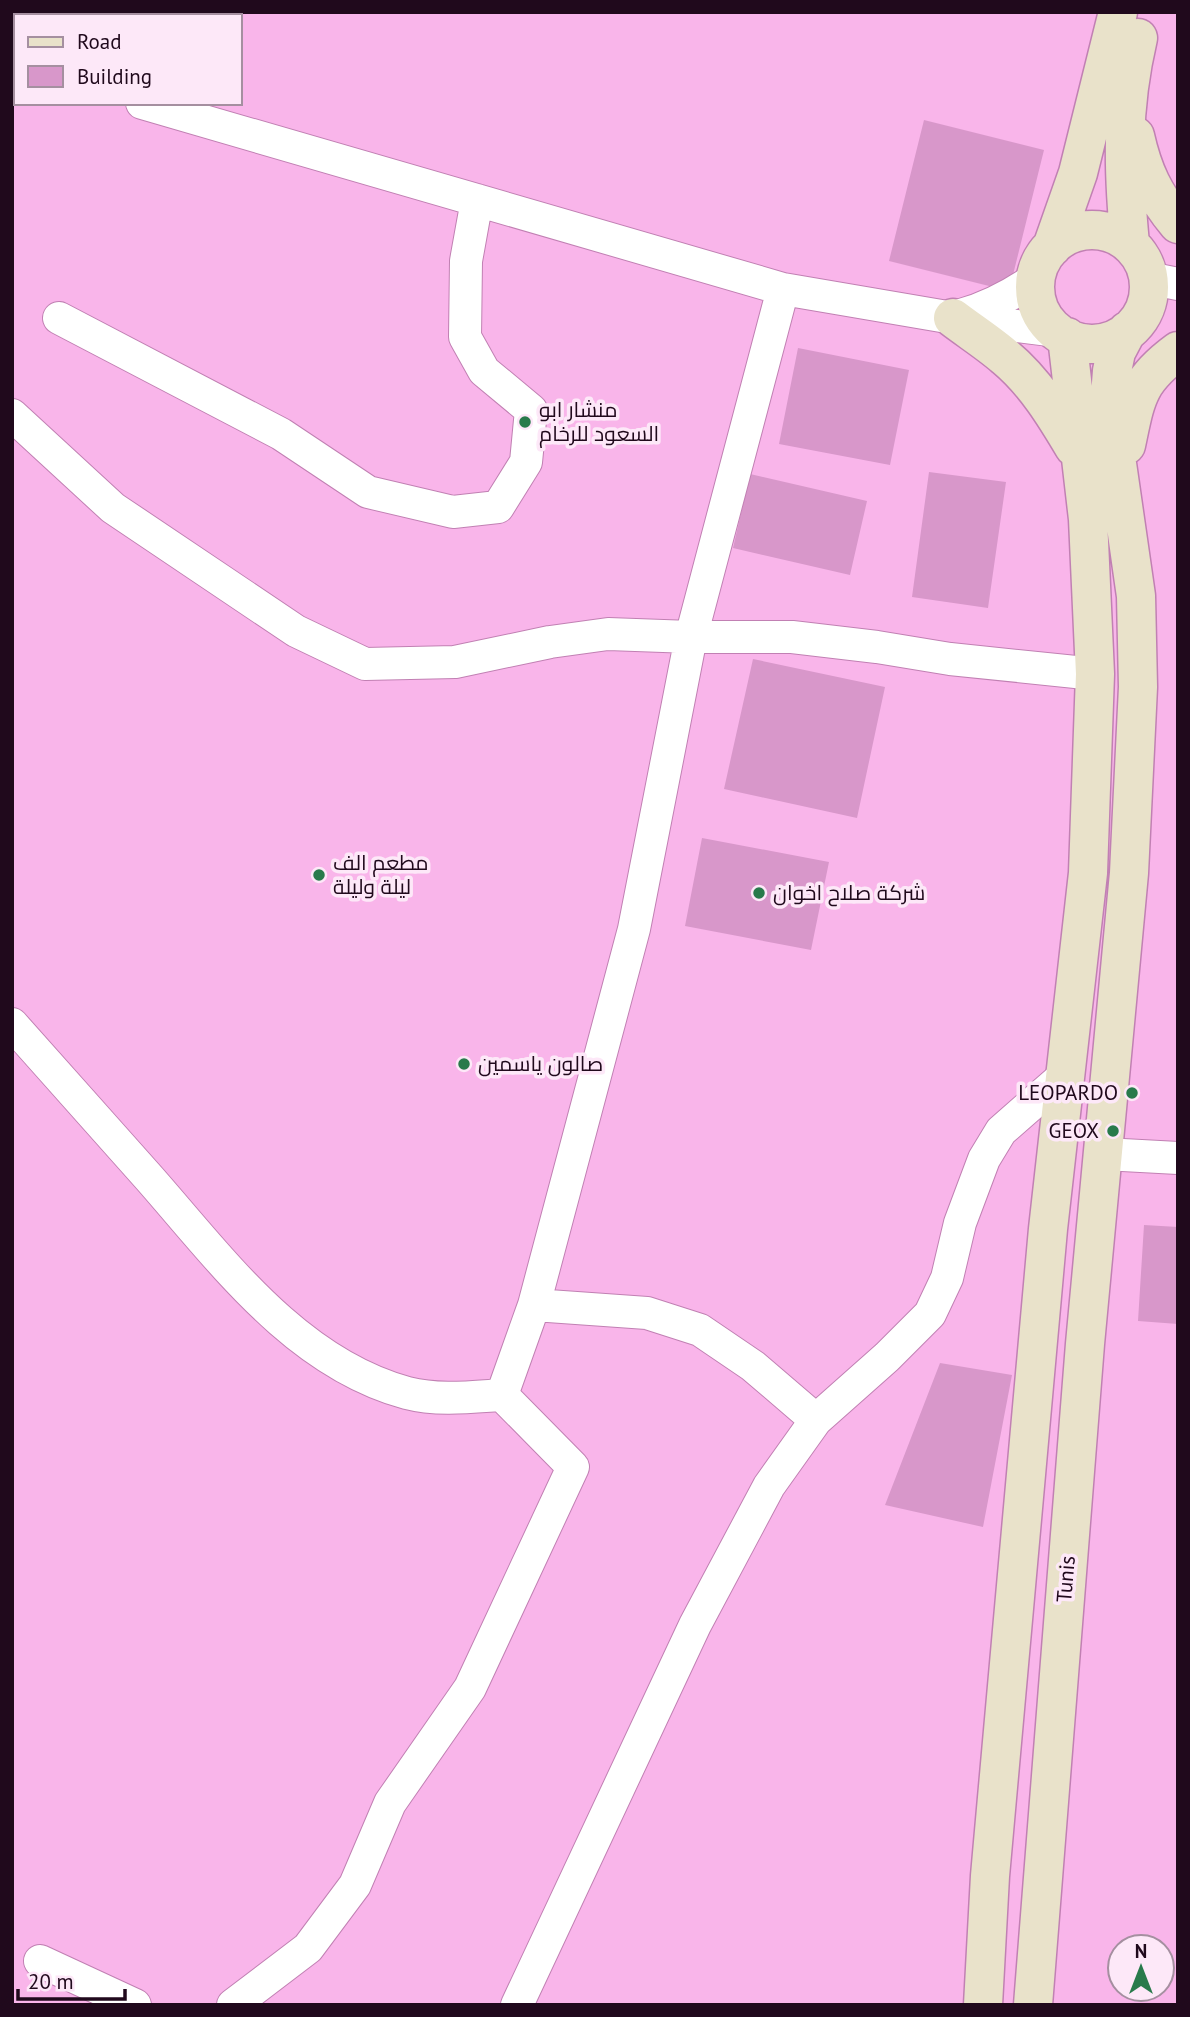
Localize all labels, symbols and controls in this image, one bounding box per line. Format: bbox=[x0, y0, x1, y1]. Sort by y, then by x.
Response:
legend bbox=[14, 14, 242, 105]
text: Road bbox=[77, 28, 121, 55]
text: Building bbox=[77, 63, 152, 90]
place label: منشار ابو السعود للرخام bbox=[539, 396, 659, 448]
marker: منشار ابو السعود للرخام bbox=[517, 414, 533, 430]
place label: مطعم الف ليلة وليلة bbox=[333, 849, 429, 900]
marker: مطعم الف ليلة وليلة bbox=[311, 867, 327, 883]
place label: شركة صلاح اخوان bbox=[773, 879, 925, 907]
marker: شركة صلاح اخوان bbox=[751, 885, 767, 901]
place label: صالون ياسمين bbox=[478, 1050, 603, 1077]
marker: صالون ياسمين bbox=[456, 1056, 472, 1072]
place label: LEOPARDO bbox=[1018, 1079, 1118, 1106]
marker: LEOPARDO bbox=[1124, 1085, 1140, 1101]
place label: GEOX bbox=[1049, 1117, 1099, 1144]
marker: GEOX bbox=[1105, 1123, 1121, 1139]
street label: Tunis bbox=[1050, 1555, 1081, 1603]
north arrow bbox=[1106, 1933, 1176, 2003]
text: N bbox=[1135, 1939, 1147, 1963]
scale bar bbox=[18, 1958, 124, 2002]
text: 20 m bbox=[28, 1968, 74, 1995]

